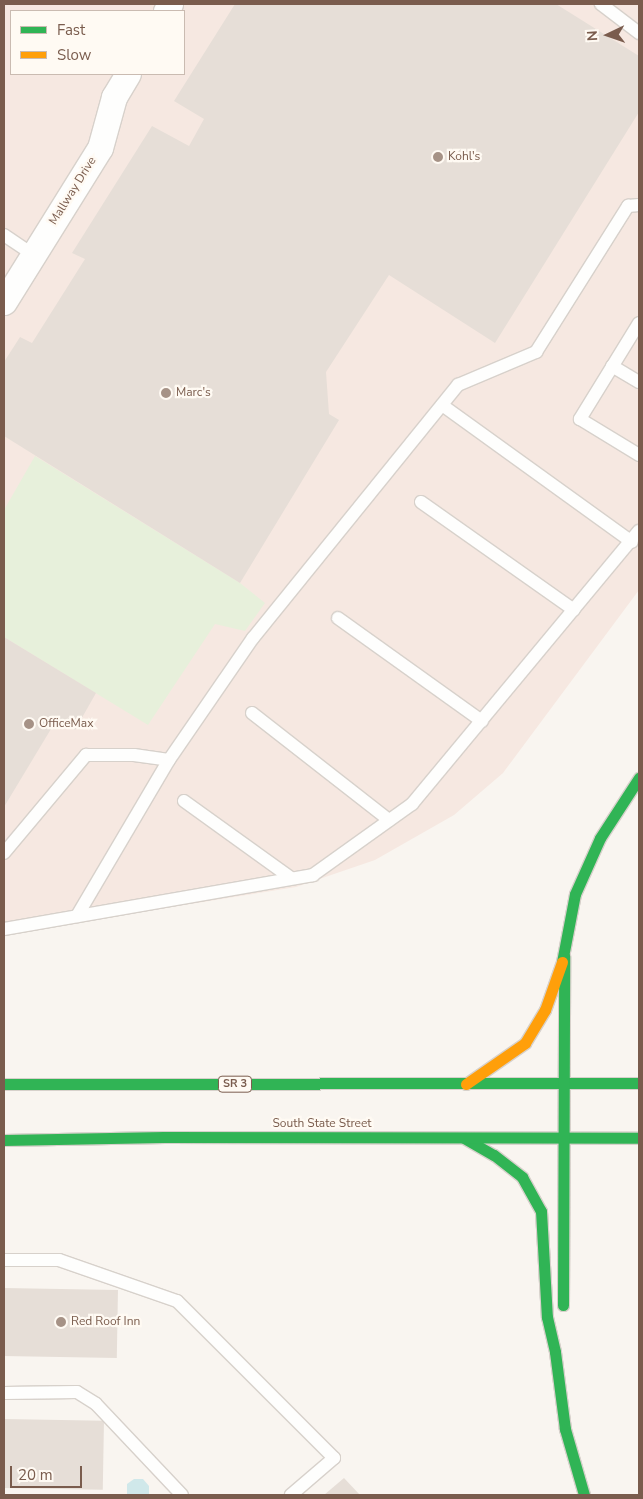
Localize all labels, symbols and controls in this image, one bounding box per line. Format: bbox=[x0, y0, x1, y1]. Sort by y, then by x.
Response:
legend bbox=[10, 10, 185, 75]
north arrow bbox=[583, 10, 633, 60]
text: Fast bbox=[57, 20, 85, 40]
text: N bbox=[583, 30, 602, 42]
text: Slow bbox=[57, 45, 91, 65]
place label: Kohl's bbox=[448, 150, 480, 164]
marker: Kohl's bbox=[432, 151, 444, 163]
street label: Mallway Drive bbox=[46, 154, 100, 228]
place label: Marc's bbox=[176, 386, 211, 400]
marker: Marc's bbox=[160, 387, 172, 399]
place label: OfficeMax bbox=[39, 717, 93, 731]
marker: OfficeMax bbox=[23, 718, 35, 730]
road number: SR 3 bbox=[218, 1076, 252, 1092]
street label: South State Street bbox=[272, 1117, 372, 1131]
place label: Red Roof Inn bbox=[71, 1315, 140, 1329]
marker: Red Roof Inn bbox=[55, 1316, 67, 1328]
scale bar bbox=[12, 1456, 85, 1488]
text: 20 m bbox=[18, 1465, 53, 1485]

